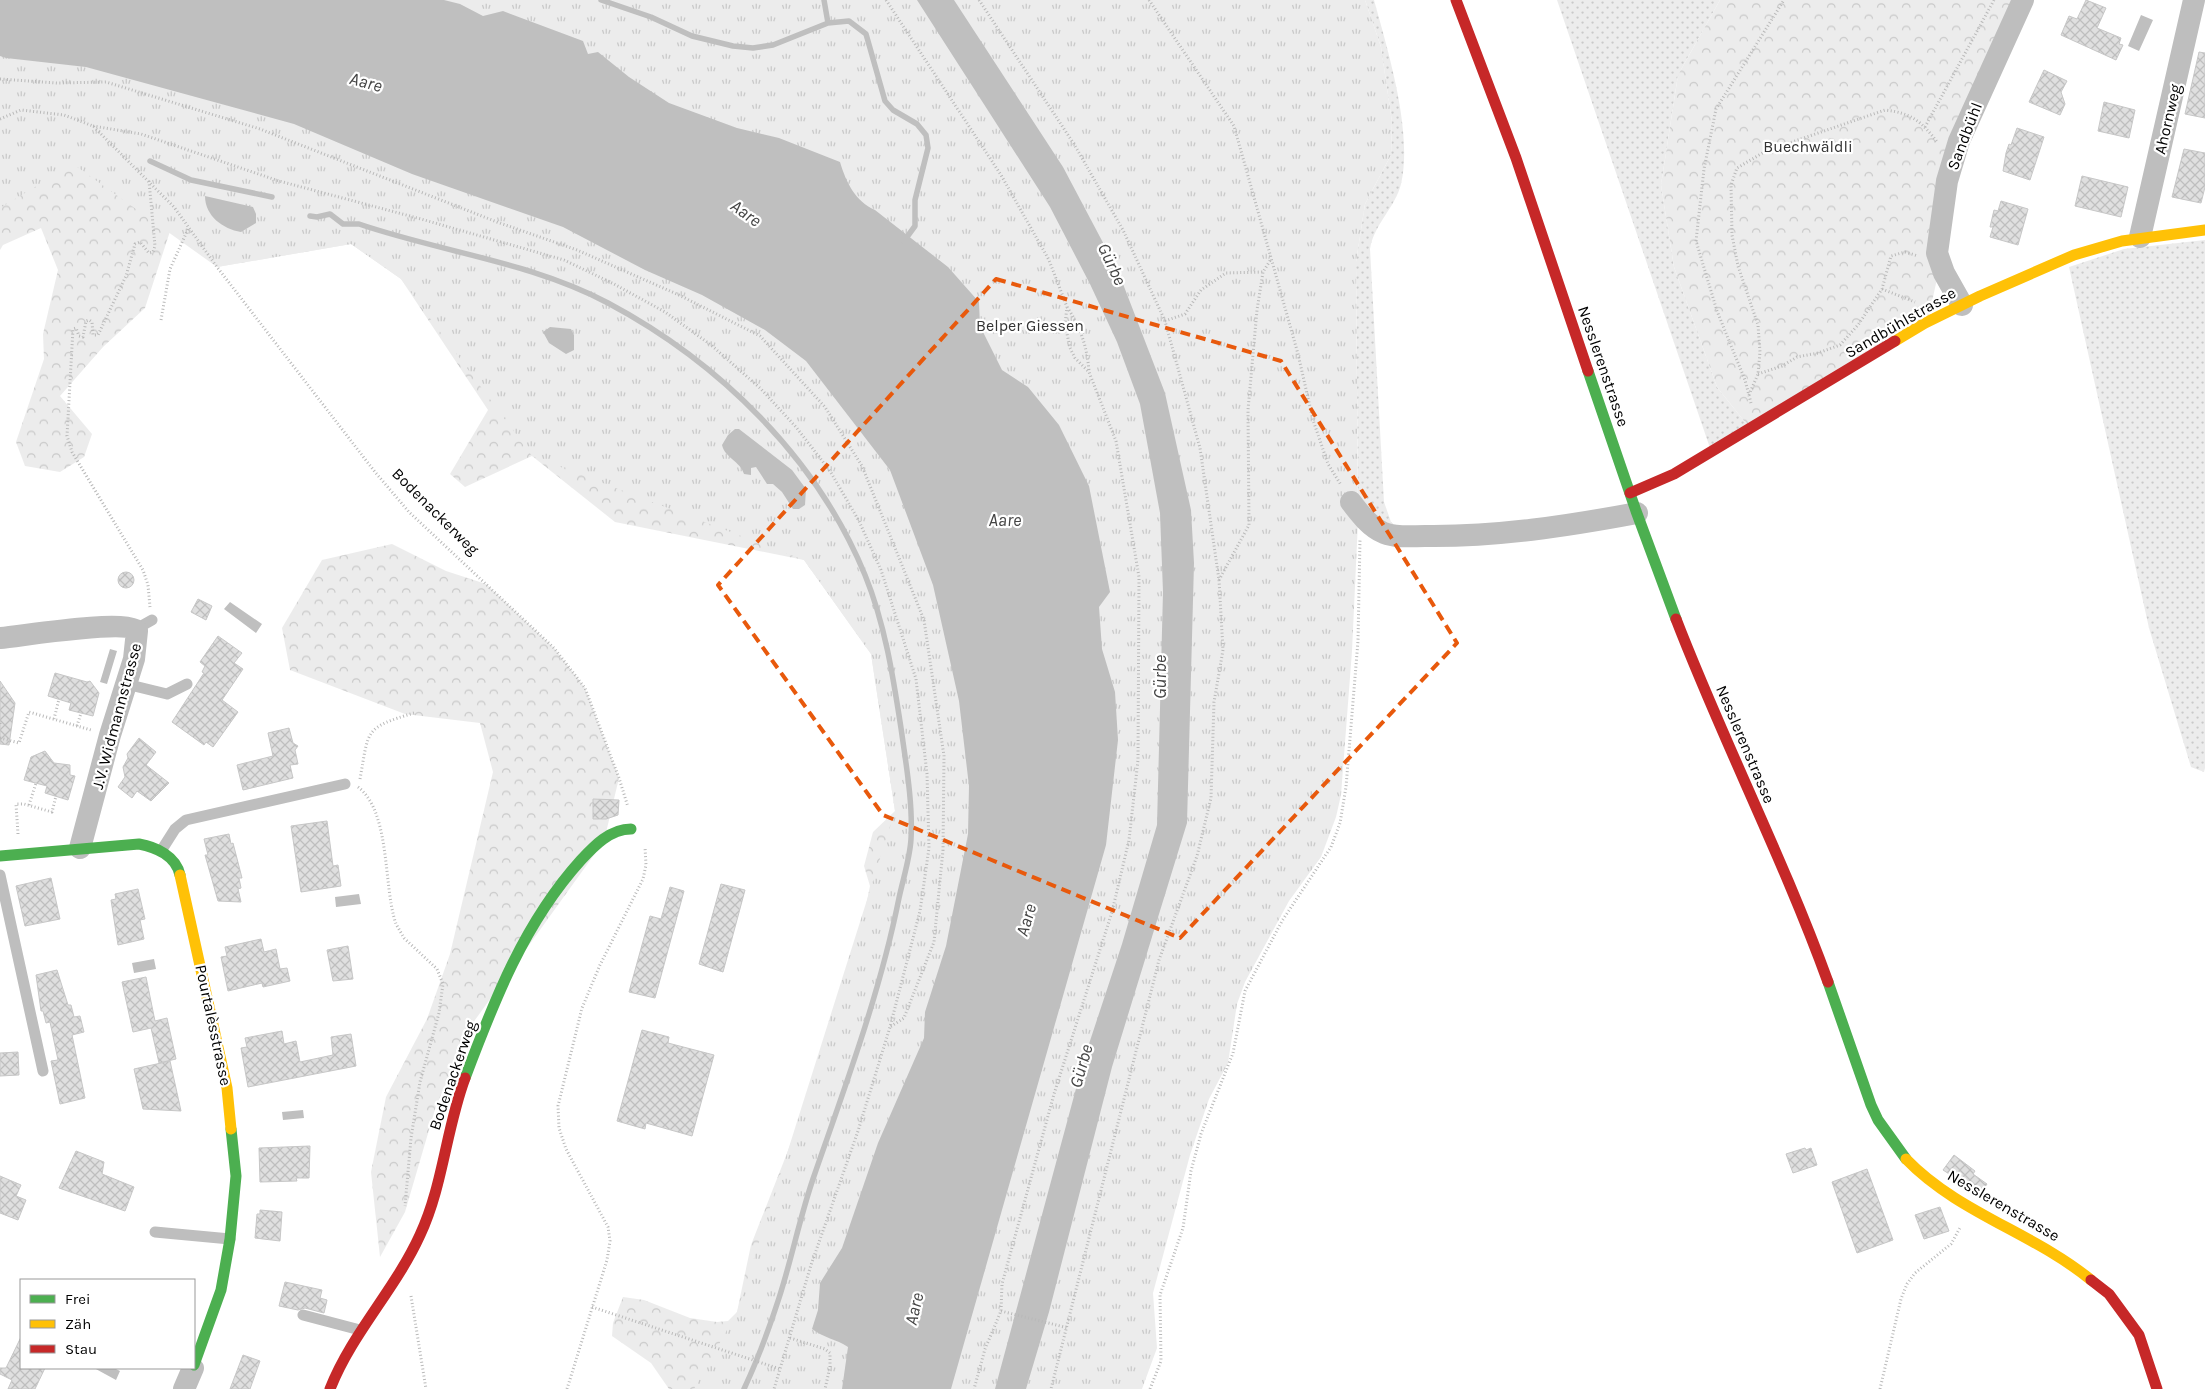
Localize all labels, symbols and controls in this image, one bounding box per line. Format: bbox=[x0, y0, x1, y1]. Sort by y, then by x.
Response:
water label: Aare bbox=[347, 67, 385, 97]
street label: Ahornweg bbox=[2150, 82, 2185, 156]
street label: Sandbühl bbox=[1943, 100, 1986, 173]
park label: Buechwäldli bbox=[1763, 137, 1853, 156]
water label: Aare bbox=[726, 194, 766, 232]
water label: Gürbe bbox=[1093, 239, 1131, 289]
street label: Sandbühlstrasse bbox=[1841, 283, 1959, 362]
street label: Nesslerenstrasse bbox=[1574, 303, 1633, 429]
park label: Belper Giessen bbox=[976, 316, 1084, 335]
street label: Bodenackerweg bbox=[388, 464, 483, 559]
water label: Aare bbox=[989, 509, 1021, 531]
street label: J.V. Widmannstrasse bbox=[88, 641, 145, 791]
water label: Gürbe bbox=[1149, 655, 1171, 699]
street label: Nesslerenstrasse bbox=[1712, 682, 1779, 806]
water label: Aare bbox=[1011, 901, 1041, 939]
street label: Pourtalèsstrasse bbox=[191, 963, 236, 1087]
street label: Bodenackerweg bbox=[425, 1018, 480, 1133]
water label: Gürbe bbox=[1064, 1042, 1098, 1090]
street label: Nesslerenstrasse bbox=[1944, 1166, 2063, 1245]
legend bbox=[20, 1279, 195, 1369]
text: Frei bbox=[65, 1290, 90, 1308]
water label: Aare bbox=[900, 1291, 928, 1327]
text: Zäh bbox=[65, 1315, 91, 1333]
text: Stau bbox=[65, 1340, 97, 1358]

